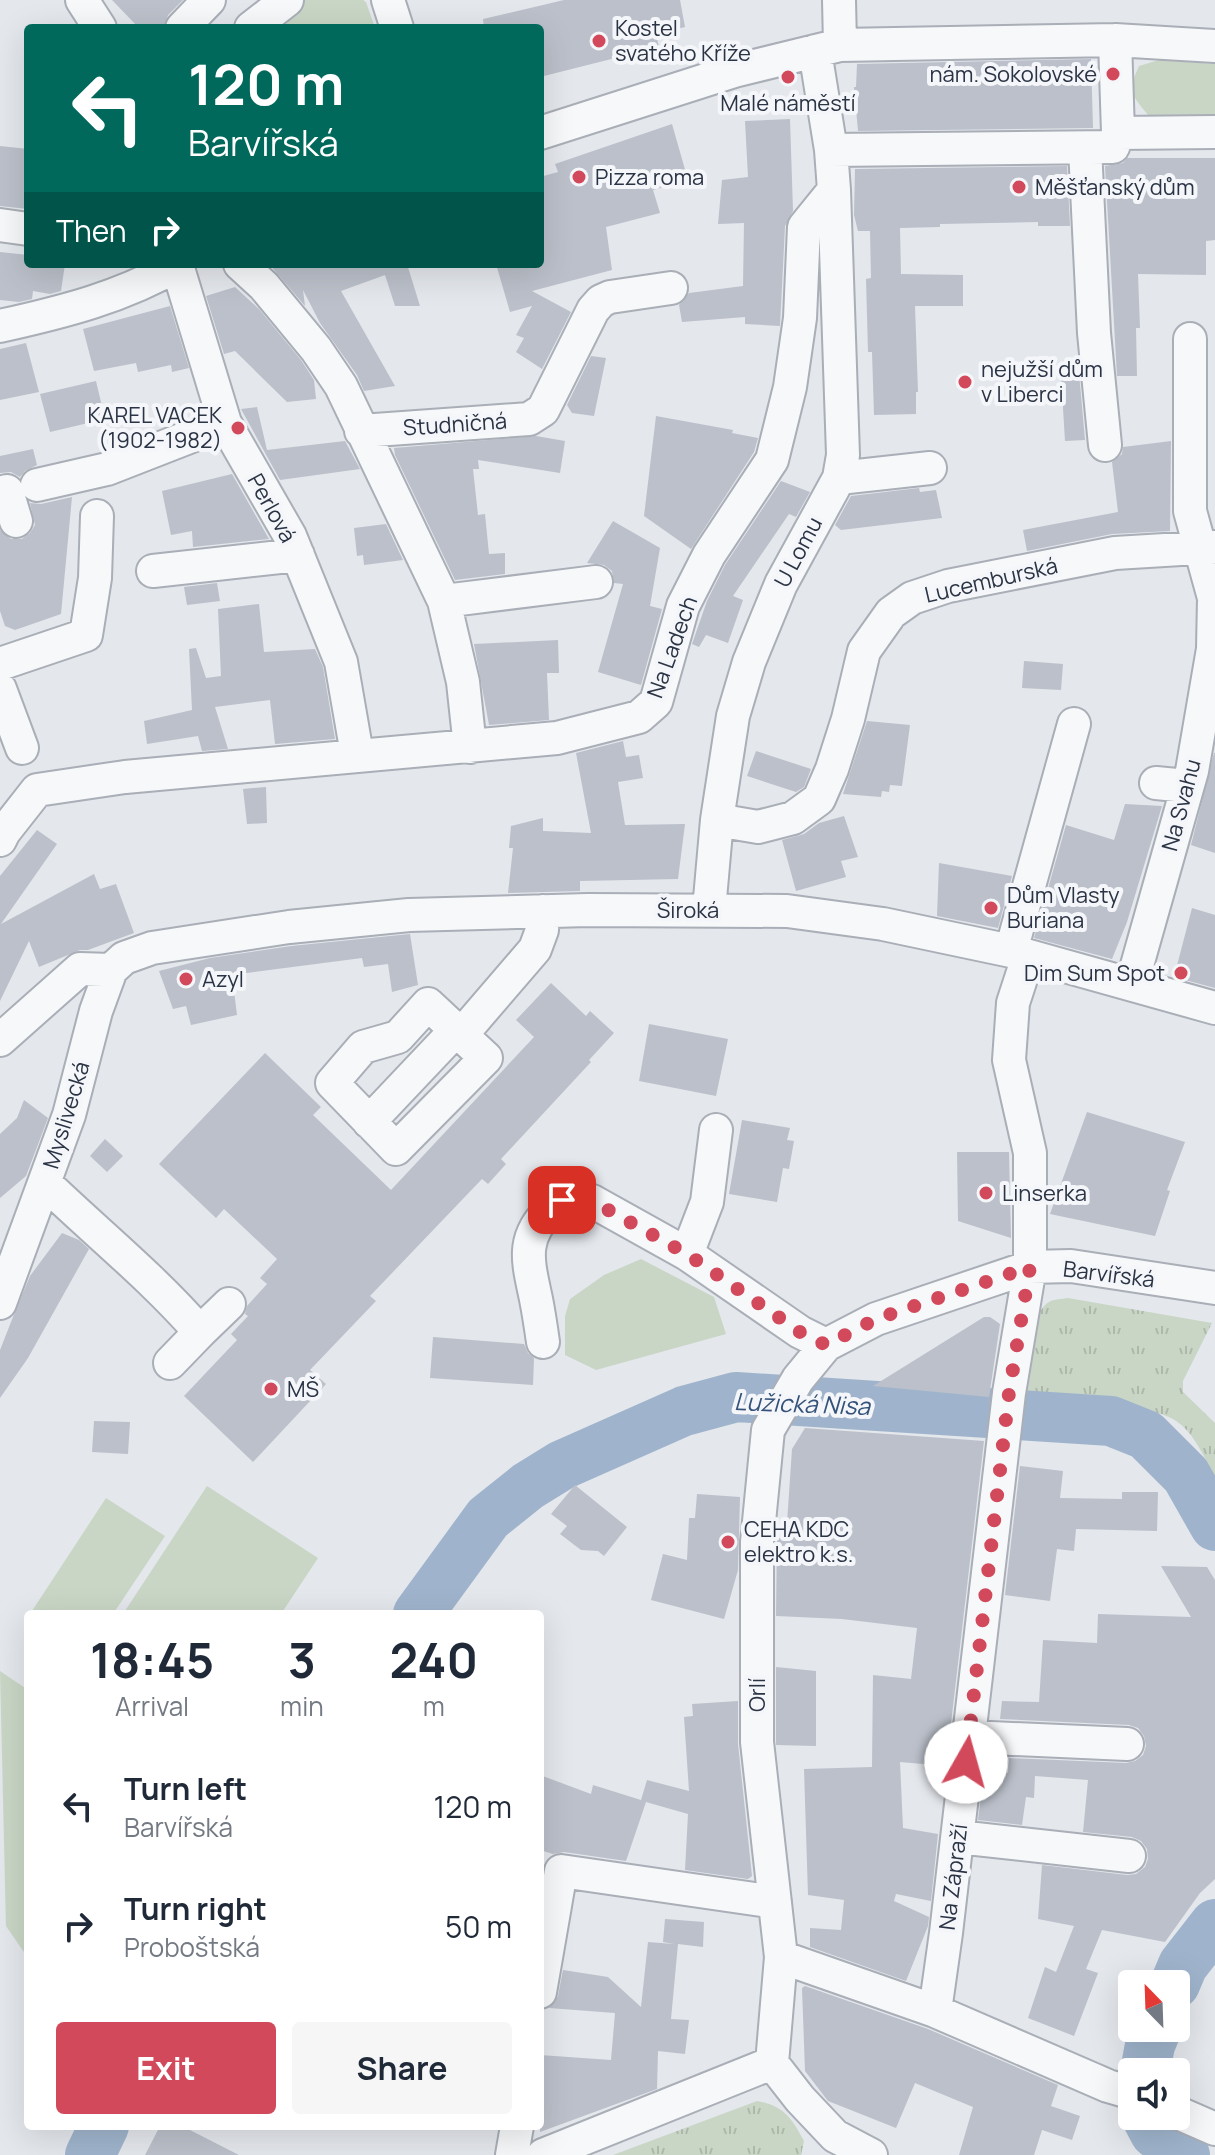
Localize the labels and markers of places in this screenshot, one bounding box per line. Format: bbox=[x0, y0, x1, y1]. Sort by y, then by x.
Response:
place label: Kostel svatého Kříže bbox=[615, 13, 751, 68]
marker: Kostel svatého Kříže bbox=[590, 32, 608, 50]
place label: nám. Sokolovské bbox=[929, 59, 1097, 89]
marker: nám. Sokolovské bbox=[1104, 65, 1122, 83]
marker: Malé náměstí bbox=[779, 68, 797, 86]
place label: Malé náměstí bbox=[720, 88, 856, 118]
place label: Pizza roma bbox=[595, 162, 704, 192]
marker: Pizza roma bbox=[570, 168, 588, 186]
place label: Měšťanský dům bbox=[1035, 172, 1195, 202]
marker: Měšťanský dům bbox=[1010, 178, 1028, 196]
place label: nejužší dům v Liberci bbox=[981, 354, 1103, 409]
marker: nejužší dům v Liberci bbox=[956, 373, 974, 391]
place label: KAREL VACEK (1902-1982) bbox=[87, 400, 223, 455]
marker: KAREL VACEK (1902-1982) bbox=[229, 419, 247, 437]
place label: Dům Vlasty Buriana bbox=[1007, 880, 1120, 935]
marker: Dům Vlasty Buriana bbox=[982, 899, 1000, 917]
place label: Dim Sum Spot bbox=[1024, 958, 1165, 988]
place label: Azyl bbox=[202, 964, 244, 994]
marker: Dim Sum Spot bbox=[1172, 964, 1190, 982]
marker: Azyl bbox=[177, 970, 195, 988]
pin bbox=[528, 1166, 596, 1234]
place label: Linserka bbox=[1002, 1178, 1087, 1208]
marker: Linserka bbox=[977, 1184, 995, 1202]
place label: MŠ bbox=[287, 1374, 319, 1404]
marker: MŠ bbox=[262, 1380, 280, 1398]
place label: CEHA KDC elektro k.s. bbox=[744, 1514, 853, 1569]
marker: CEHA KDC elektro k.s. bbox=[719, 1533, 737, 1551]

